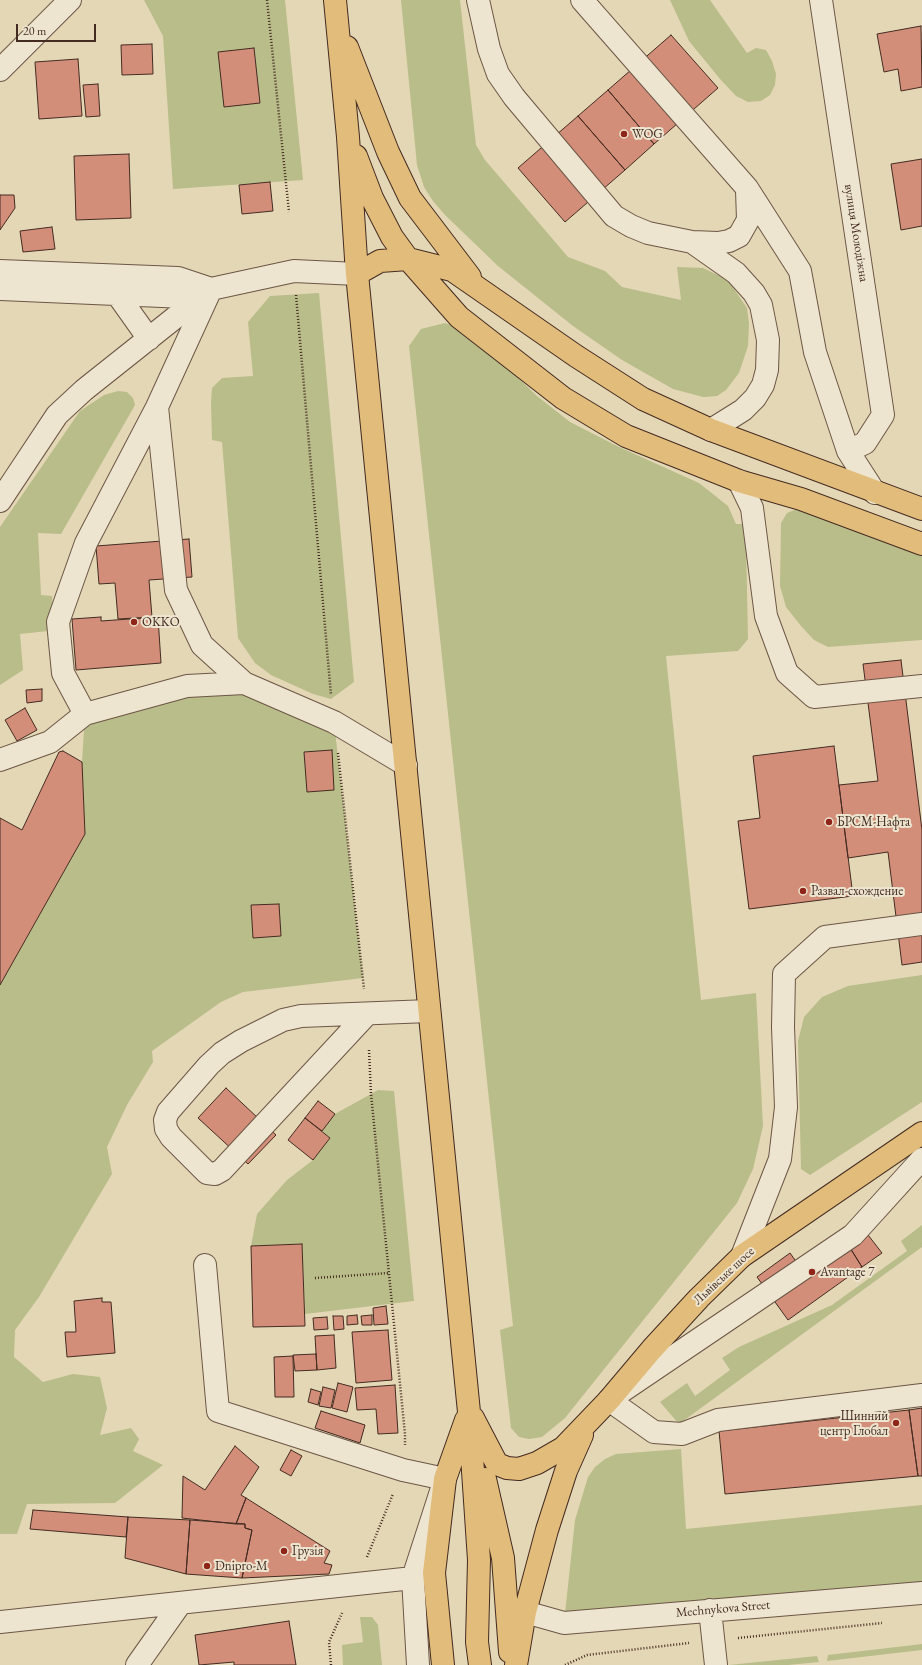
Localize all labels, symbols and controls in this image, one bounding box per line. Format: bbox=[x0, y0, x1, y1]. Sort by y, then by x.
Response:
scale bar bbox=[18, 16, 98, 42]
text: 20 m bbox=[23, 23, 46, 39]
place label: WOG bbox=[632, 126, 663, 142]
marker: WOG bbox=[619, 129, 629, 139]
street label: вулиця Молодіжна bbox=[841, 183, 871, 283]
place label: OKKO bbox=[142, 614, 180, 630]
marker: OKKO bbox=[129, 617, 139, 627]
place label: БРСМ-Нафта bbox=[837, 814, 910, 830]
marker: БРСМ-Нафта bbox=[824, 817, 834, 827]
place label: Развал-схождение bbox=[811, 883, 903, 899]
marker: Развал-схождение bbox=[798, 886, 808, 896]
street label: Львівське шосе bbox=[690, 1244, 758, 1308]
place label: Avantage 7 bbox=[820, 1264, 874, 1280]
marker: Avantage 7 bbox=[807, 1267, 817, 1277]
place label: Шинний центр Глобал bbox=[820, 1408, 888, 1439]
marker: Шинний центр Глобал bbox=[891, 1418, 901, 1428]
place label: Грузія bbox=[292, 1543, 323, 1559]
marker: Грузія bbox=[279, 1546, 289, 1556]
place label: Dnipro-M bbox=[215, 1558, 268, 1574]
marker: Dnipro-M bbox=[202, 1561, 212, 1571]
street label: Mechnykova Street bbox=[675, 1597, 771, 1621]

